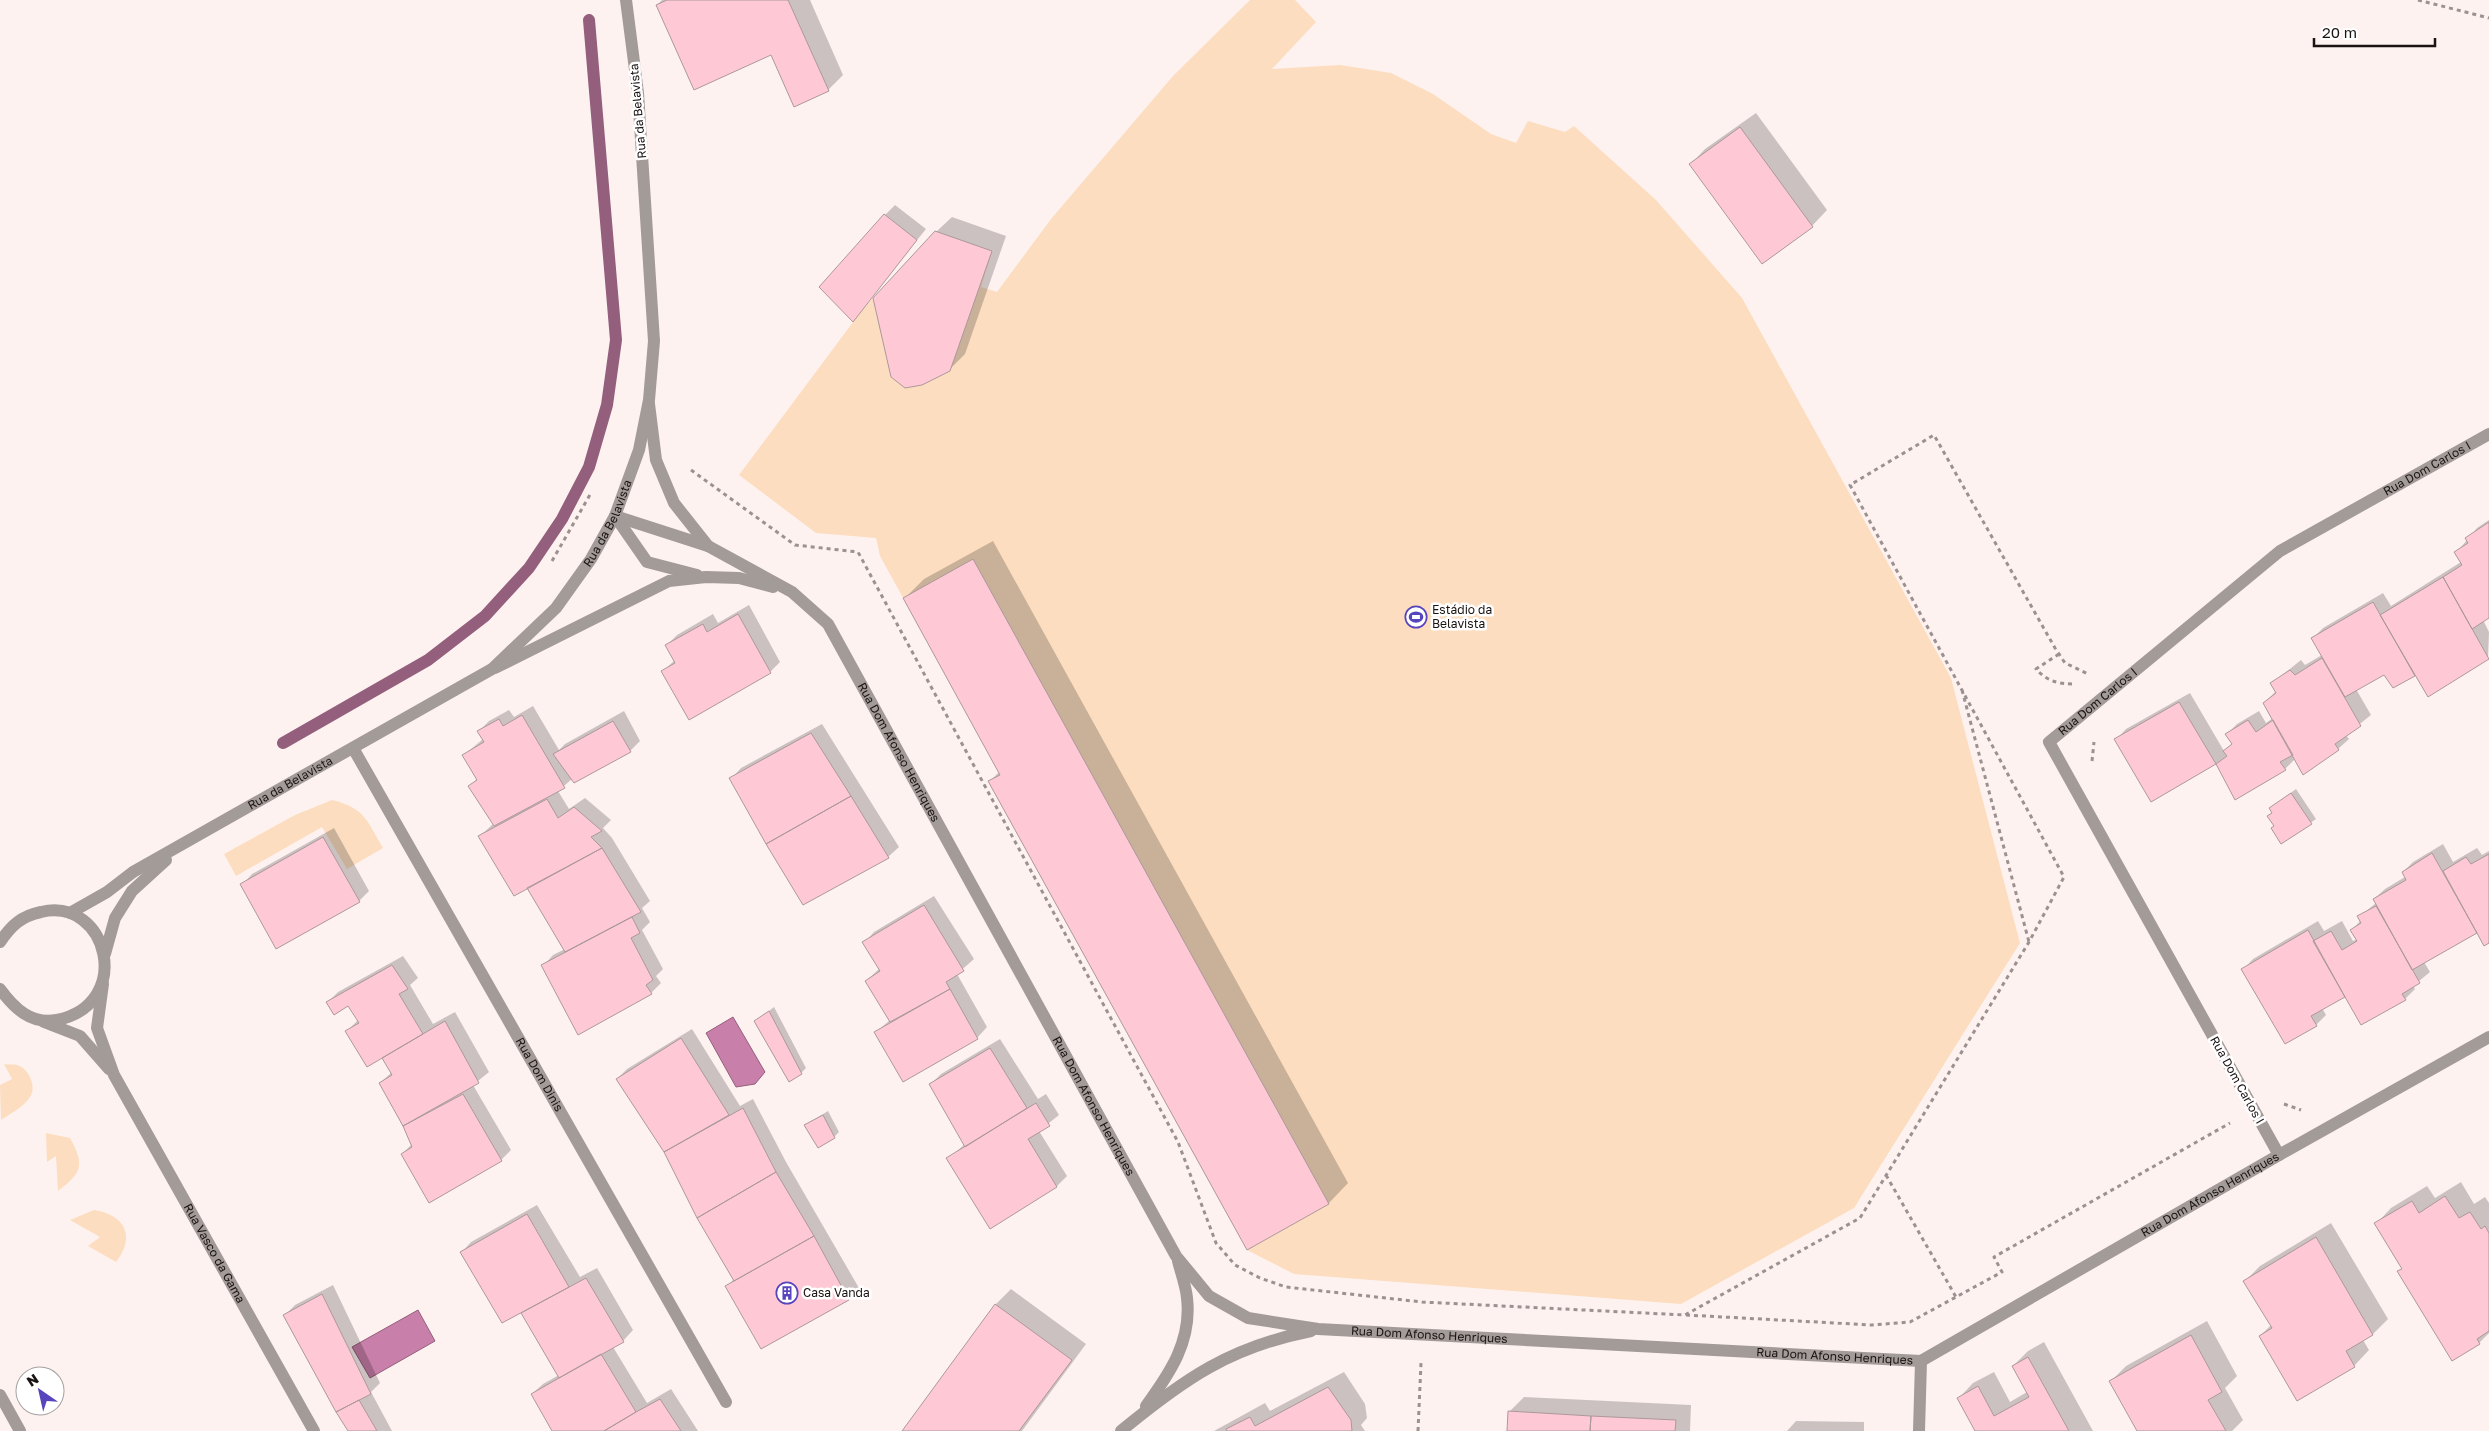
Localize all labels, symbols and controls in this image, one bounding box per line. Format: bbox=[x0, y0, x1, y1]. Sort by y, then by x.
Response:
scale bar bbox=[2314, 15, 2435, 47]
text: 20 m bbox=[2322, 23, 2357, 41]
street label: Rua da Belavista bbox=[626, 63, 649, 159]
street label: Rua Dom Carlos I bbox=[2380, 438, 2473, 499]
street label: Rua da Belavista bbox=[580, 477, 635, 570]
place label: Estádio da Belavista bbox=[1432, 602, 1492, 631]
sports icon: Estádio da Belavista bbox=[1404, 605, 1428, 629]
street label: Rua Dom Carlos I bbox=[2055, 664, 2140, 738]
street label: Rua Dom Afonso Henriques bbox=[855, 680, 943, 824]
street label: Rua da Belavista bbox=[245, 753, 335, 813]
street label: Rua Dom Carlos I bbox=[2207, 1033, 2268, 1126]
street label: Rua Dom Afonso Henriques bbox=[1049, 1034, 1138, 1178]
street label: Rua Dom Dinis bbox=[513, 1035, 567, 1114]
street label: Rua Dom Afonso Henriques bbox=[2138, 1149, 2282, 1240]
street label: Rua Vasco da Gama bbox=[181, 1201, 249, 1306]
building icon: Casa Vanda bbox=[775, 1281, 799, 1305]
place label: Casa Vanda bbox=[803, 1285, 870, 1300]
street label: Rua Dom Afonso Henriques bbox=[1351, 1323, 1508, 1346]
street label: Rua Dom Afonso Henriques bbox=[1756, 1344, 1913, 1368]
north arrow bbox=[15, 1366, 65, 1416]
text: N bbox=[23, 1370, 42, 1390]

